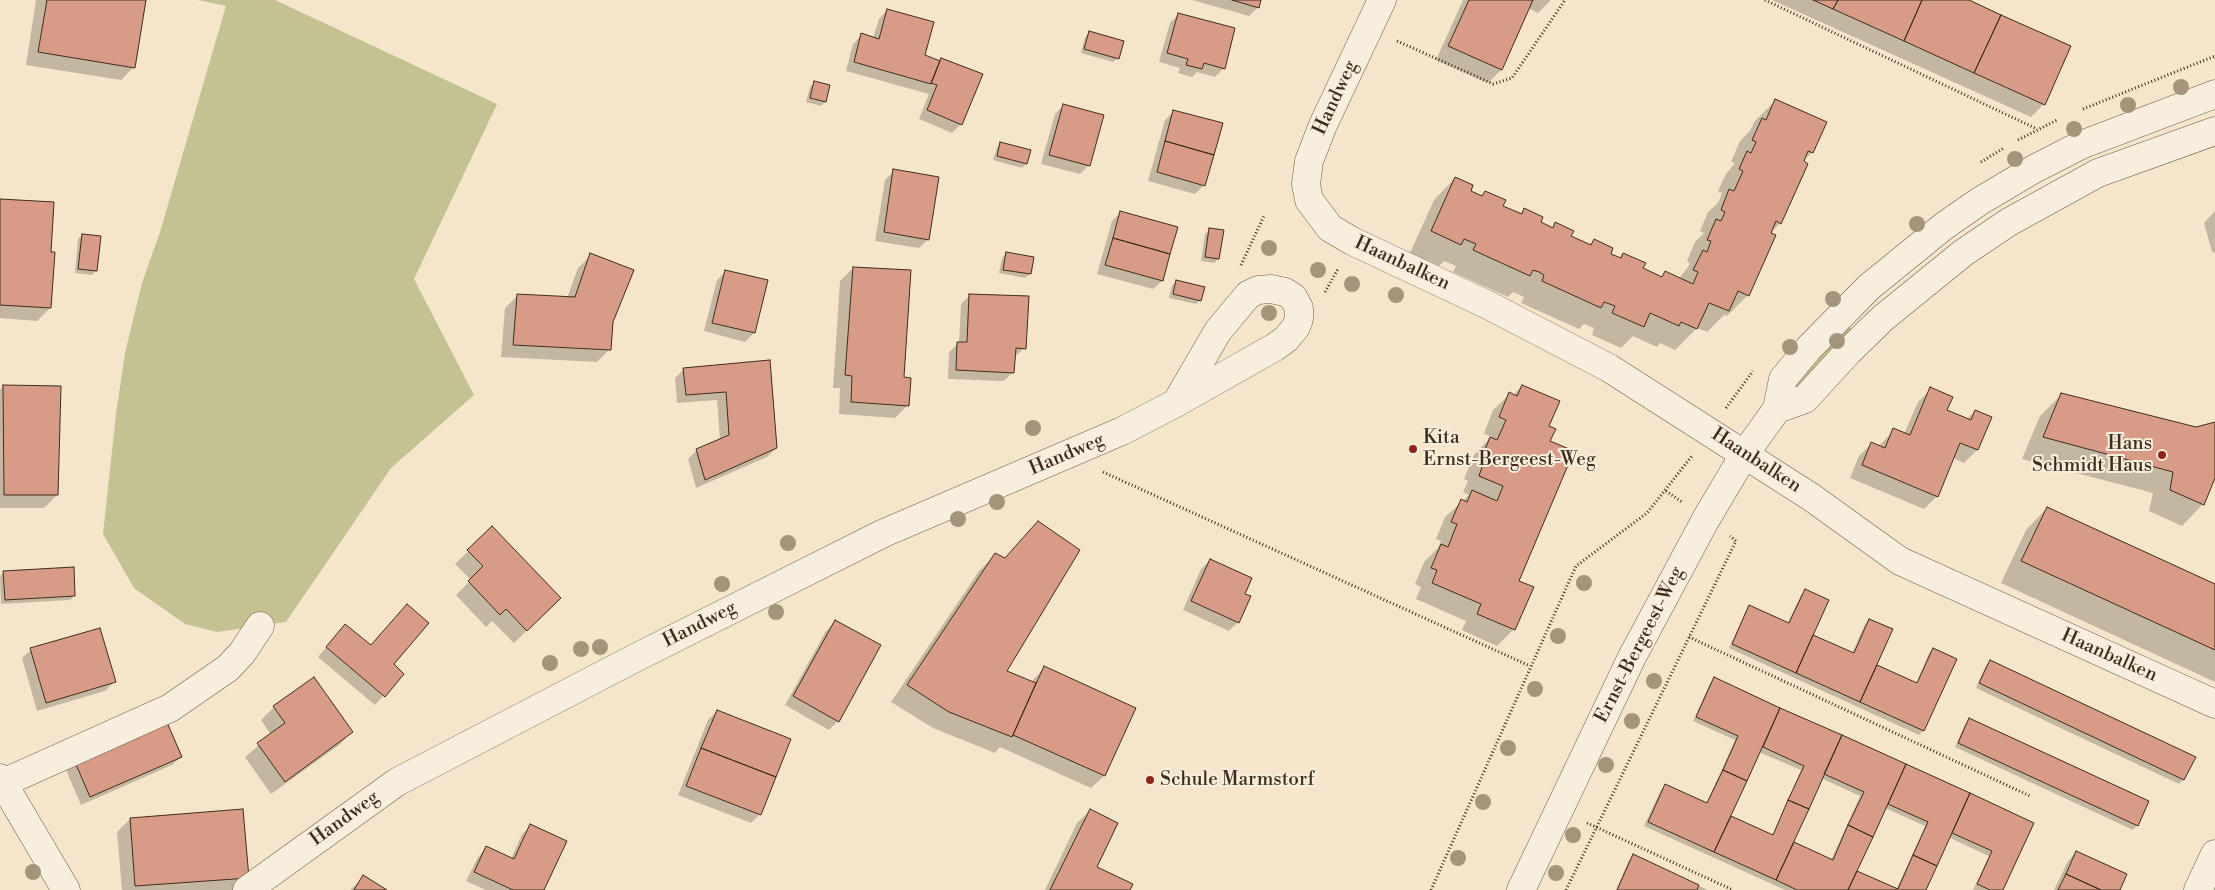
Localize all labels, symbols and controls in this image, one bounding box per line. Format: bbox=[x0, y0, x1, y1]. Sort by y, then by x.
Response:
street label: Handweg bbox=[1309, 57, 1363, 139]
street label: Haanbalken bbox=[1351, 232, 1453, 296]
street label: Haanbalken bbox=[1707, 424, 1805, 498]
place label: Kita Ernst-Bergeest-Weg bbox=[1423, 427, 1596, 471]
street label: Handweg bbox=[1026, 429, 1108, 481]
place label: Hans Schmidt Haus bbox=[2032, 433, 2152, 477]
marker: Kita Ernst-Bergeest-Weg bbox=[1407, 443, 1419, 455]
marker: Hans Schmidt Haus bbox=[2156, 449, 2168, 461]
street label: Ernst-Bergeest-Weg bbox=[1591, 563, 1689, 727]
street label: Handweg bbox=[659, 597, 741, 653]
street label: Haanbalken bbox=[2058, 625, 2160, 687]
place label: Schule Marmstorf bbox=[1160, 769, 1314, 791]
marker: Schule Marmstorf bbox=[1144, 774, 1156, 786]
street label: Handweg bbox=[306, 786, 384, 852]

